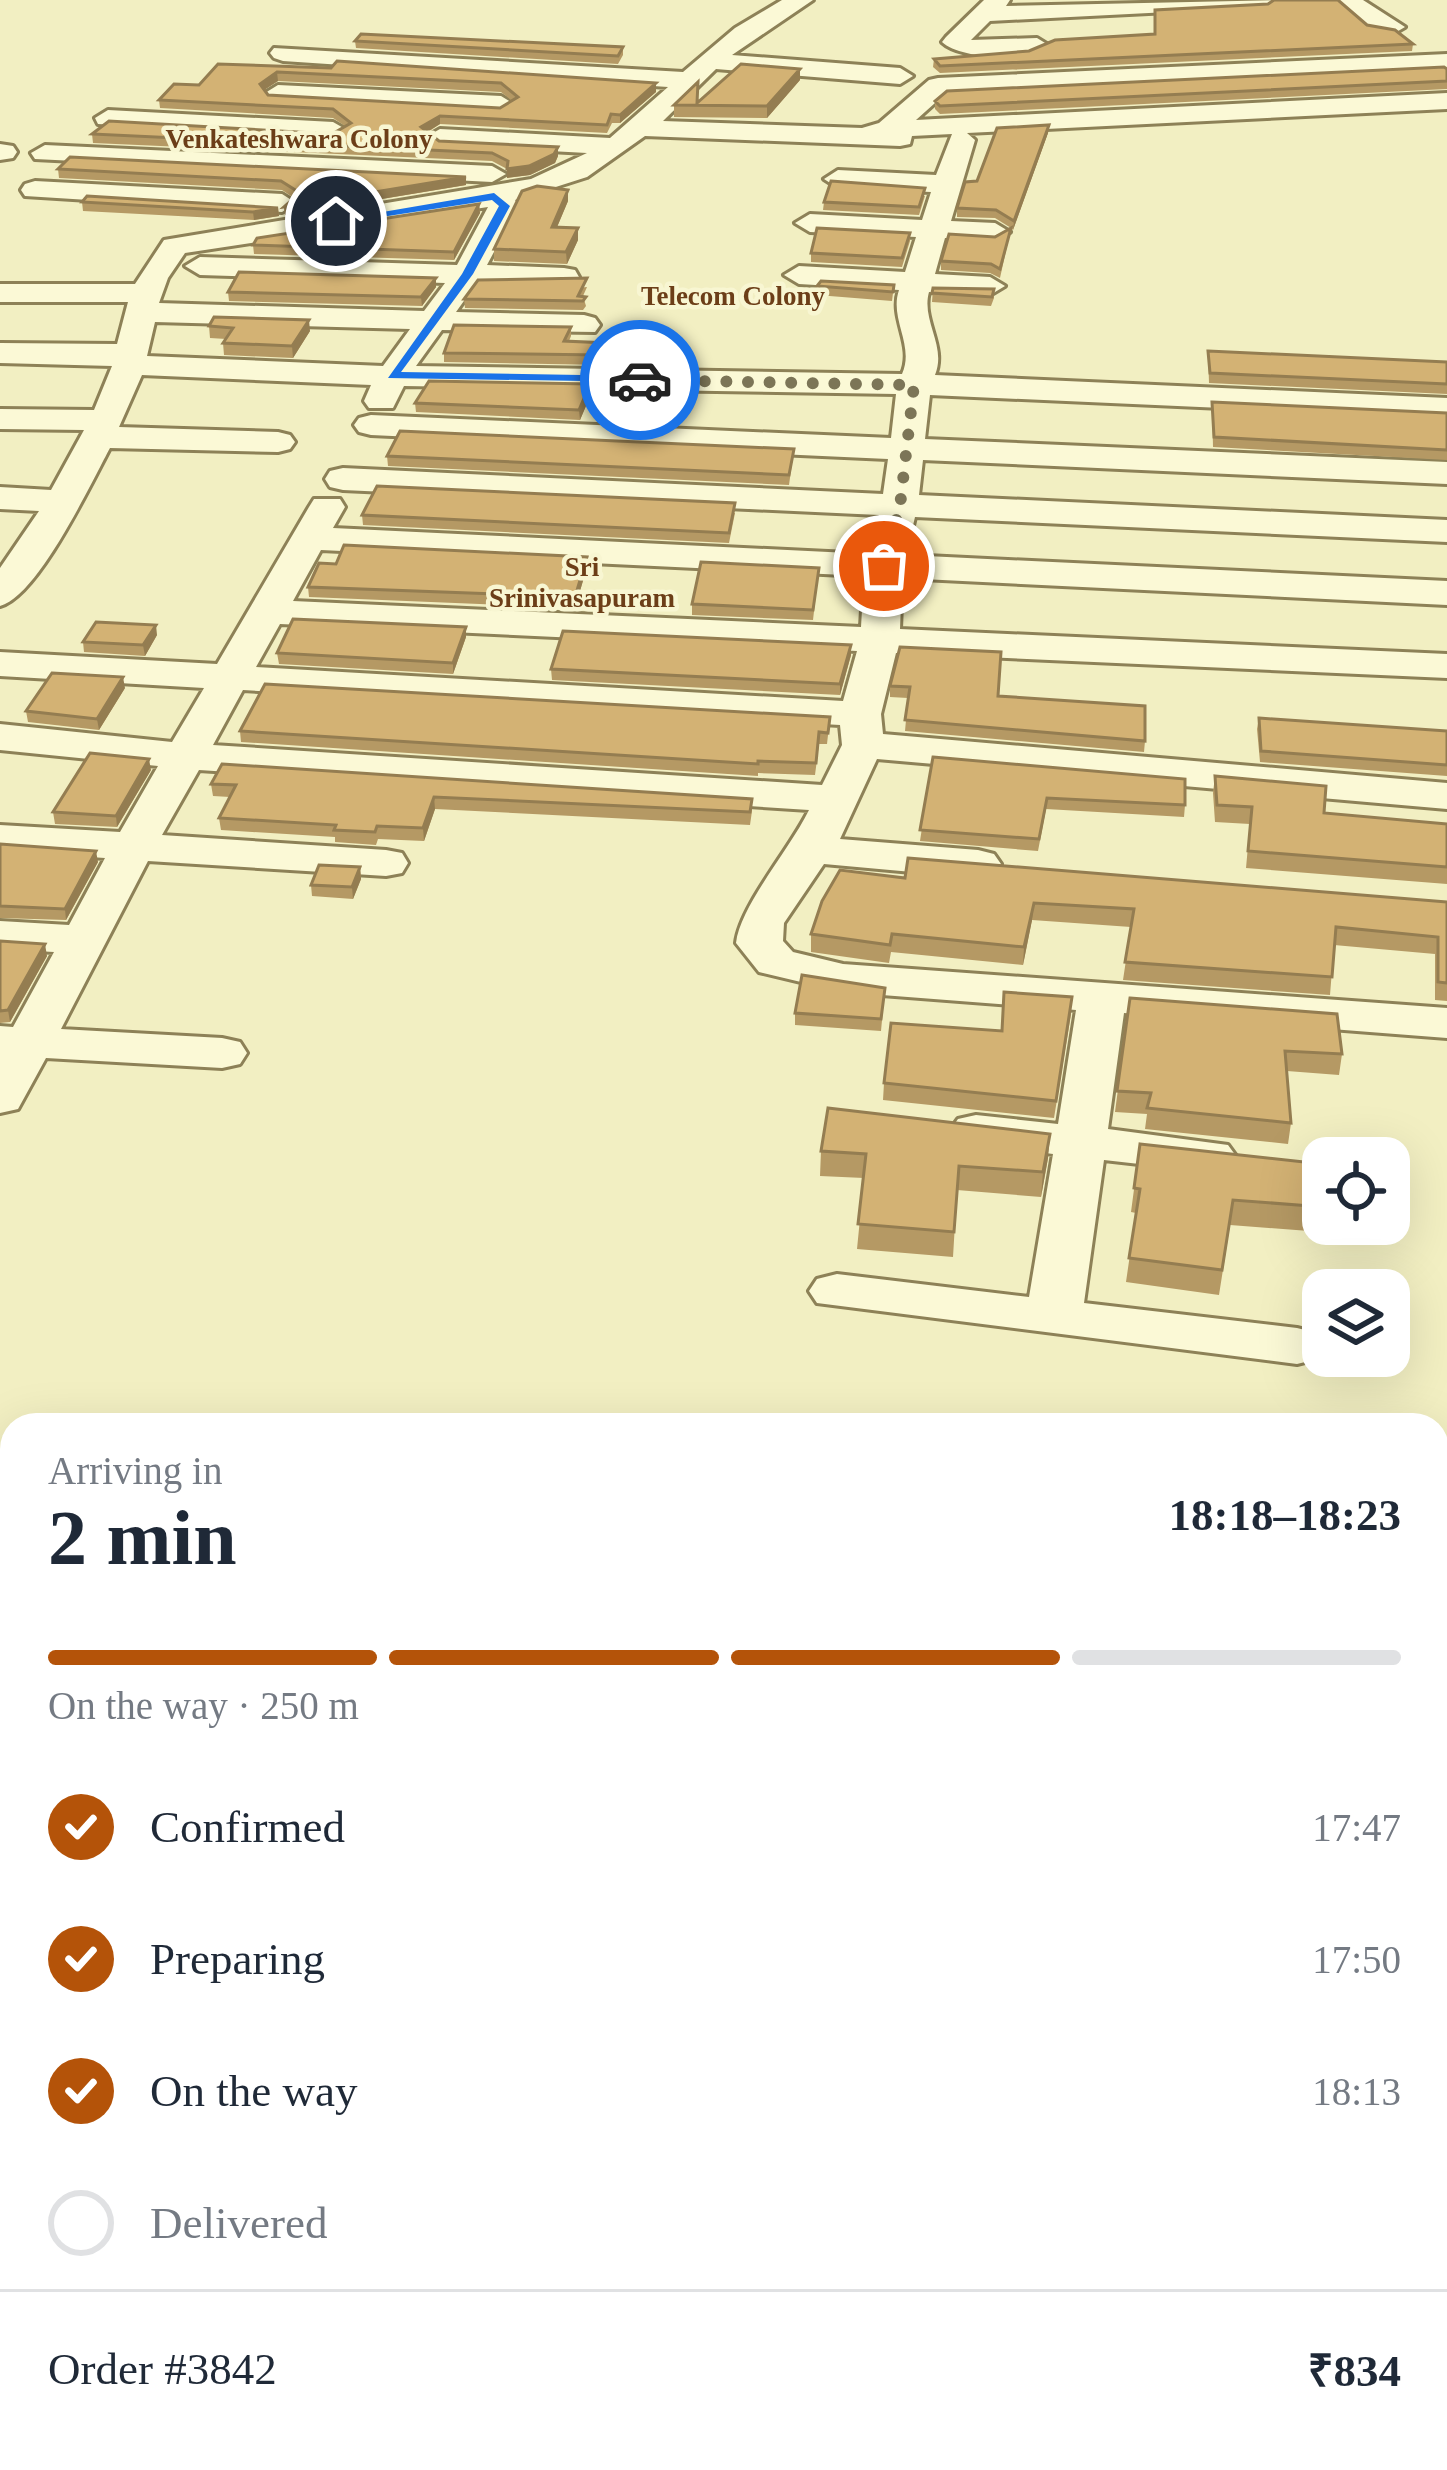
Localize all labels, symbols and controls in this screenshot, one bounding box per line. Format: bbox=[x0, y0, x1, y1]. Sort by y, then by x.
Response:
district label: Venkateshwara Colony bbox=[166, 124, 433, 154]
pin bbox=[285, 170, 387, 272]
icon: home bbox=[303, 188, 369, 254]
district label: Telecom Colony bbox=[641, 281, 826, 311]
courier bbox=[580, 320, 700, 440]
icon: car bbox=[607, 347, 673, 413]
pin bbox=[833, 515, 935, 617]
icon: bag bbox=[851, 533, 917, 599]
district label: Sri Srinivasapuram bbox=[489, 552, 676, 613]
map controls bbox=[1302, 1137, 1410, 1377]
button: locate bbox=[1302, 1137, 1410, 1245]
button: layers bbox=[1302, 1269, 1410, 1377]
text: Arriving in bbox=[48, 1449, 222, 1492]
text: 18:18–18:23 bbox=[1169, 1490, 1401, 1540]
text: 2 min bbox=[48, 1494, 237, 1581]
text: On the way · 250 m bbox=[48, 1684, 359, 1727]
icon: check bbox=[48, 1794, 114, 1860]
text: Confirmed bbox=[150, 1802, 345, 1852]
text: 17:47 bbox=[1312, 1806, 1401, 1849]
icon: check bbox=[48, 1926, 114, 1992]
text: Preparing bbox=[150, 1934, 325, 1984]
text: 17:50 bbox=[1312, 1938, 1401, 1981]
icon: check bbox=[48, 2058, 114, 2124]
text: On the way bbox=[150, 2066, 357, 2116]
text: 18:13 bbox=[1312, 2070, 1401, 2113]
text: Delivered bbox=[150, 2198, 327, 2248]
text: Order #3842 bbox=[48, 2344, 277, 2394]
text: ₹834 bbox=[1308, 2346, 1401, 2396]

